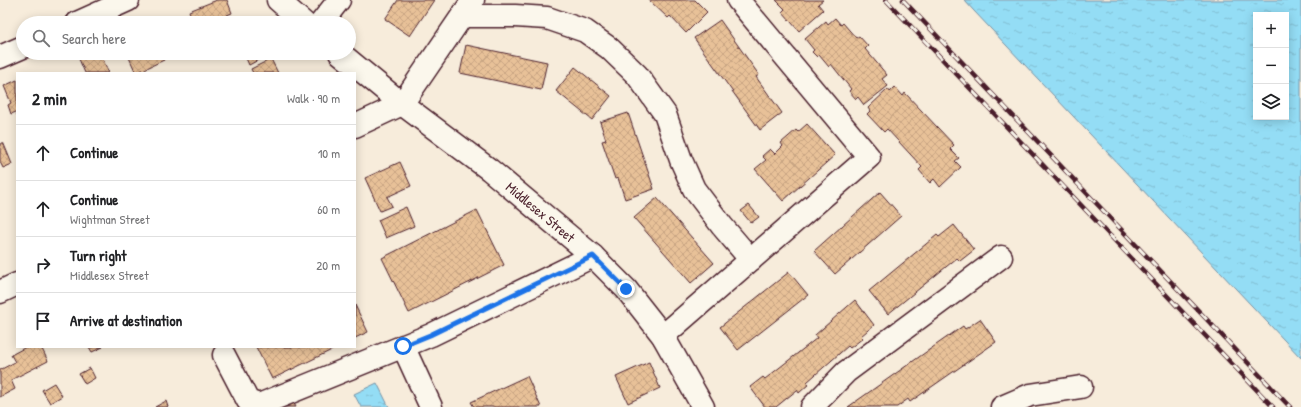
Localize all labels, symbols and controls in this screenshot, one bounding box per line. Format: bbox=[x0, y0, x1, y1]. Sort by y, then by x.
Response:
map controls bbox=[1253, 12, 1289, 120]
button: + bbox=[1253, 12, 1289, 48]
search box bbox=[16, 16, 356, 60]
icon: search bbox=[30, 27, 52, 49]
text: Search here bbox=[62, 28, 126, 49]
button: − bbox=[1253, 48, 1289, 84]
button: layers bbox=[1253, 84, 1289, 120]
text: 2 min bbox=[32, 87, 67, 110]
text: Walk · 90 m bbox=[287, 89, 340, 107]
icon: ahead bbox=[32, 142, 54, 164]
text: Continue bbox=[70, 142, 118, 163]
text: 10 m bbox=[318, 144, 340, 162]
street label: Middlesex Street bbox=[502, 177, 580, 246]
text: Continue bbox=[70, 189, 118, 210]
icon: ahead bbox=[32, 198, 54, 220]
text: 60 m bbox=[317, 200, 340, 218]
text: Wightman Street bbox=[70, 210, 150, 228]
text: Turn right bbox=[70, 245, 126, 266]
icon: right bbox=[32, 254, 54, 276]
text: 20 m bbox=[316, 256, 340, 274]
text: Middlesex Street bbox=[70, 266, 149, 284]
route end bbox=[617, 280, 635, 298]
icon: arrive bbox=[32, 310, 54, 332]
text: Arrive at destination bbox=[70, 310, 182, 331]
route start bbox=[394, 337, 412, 355]

